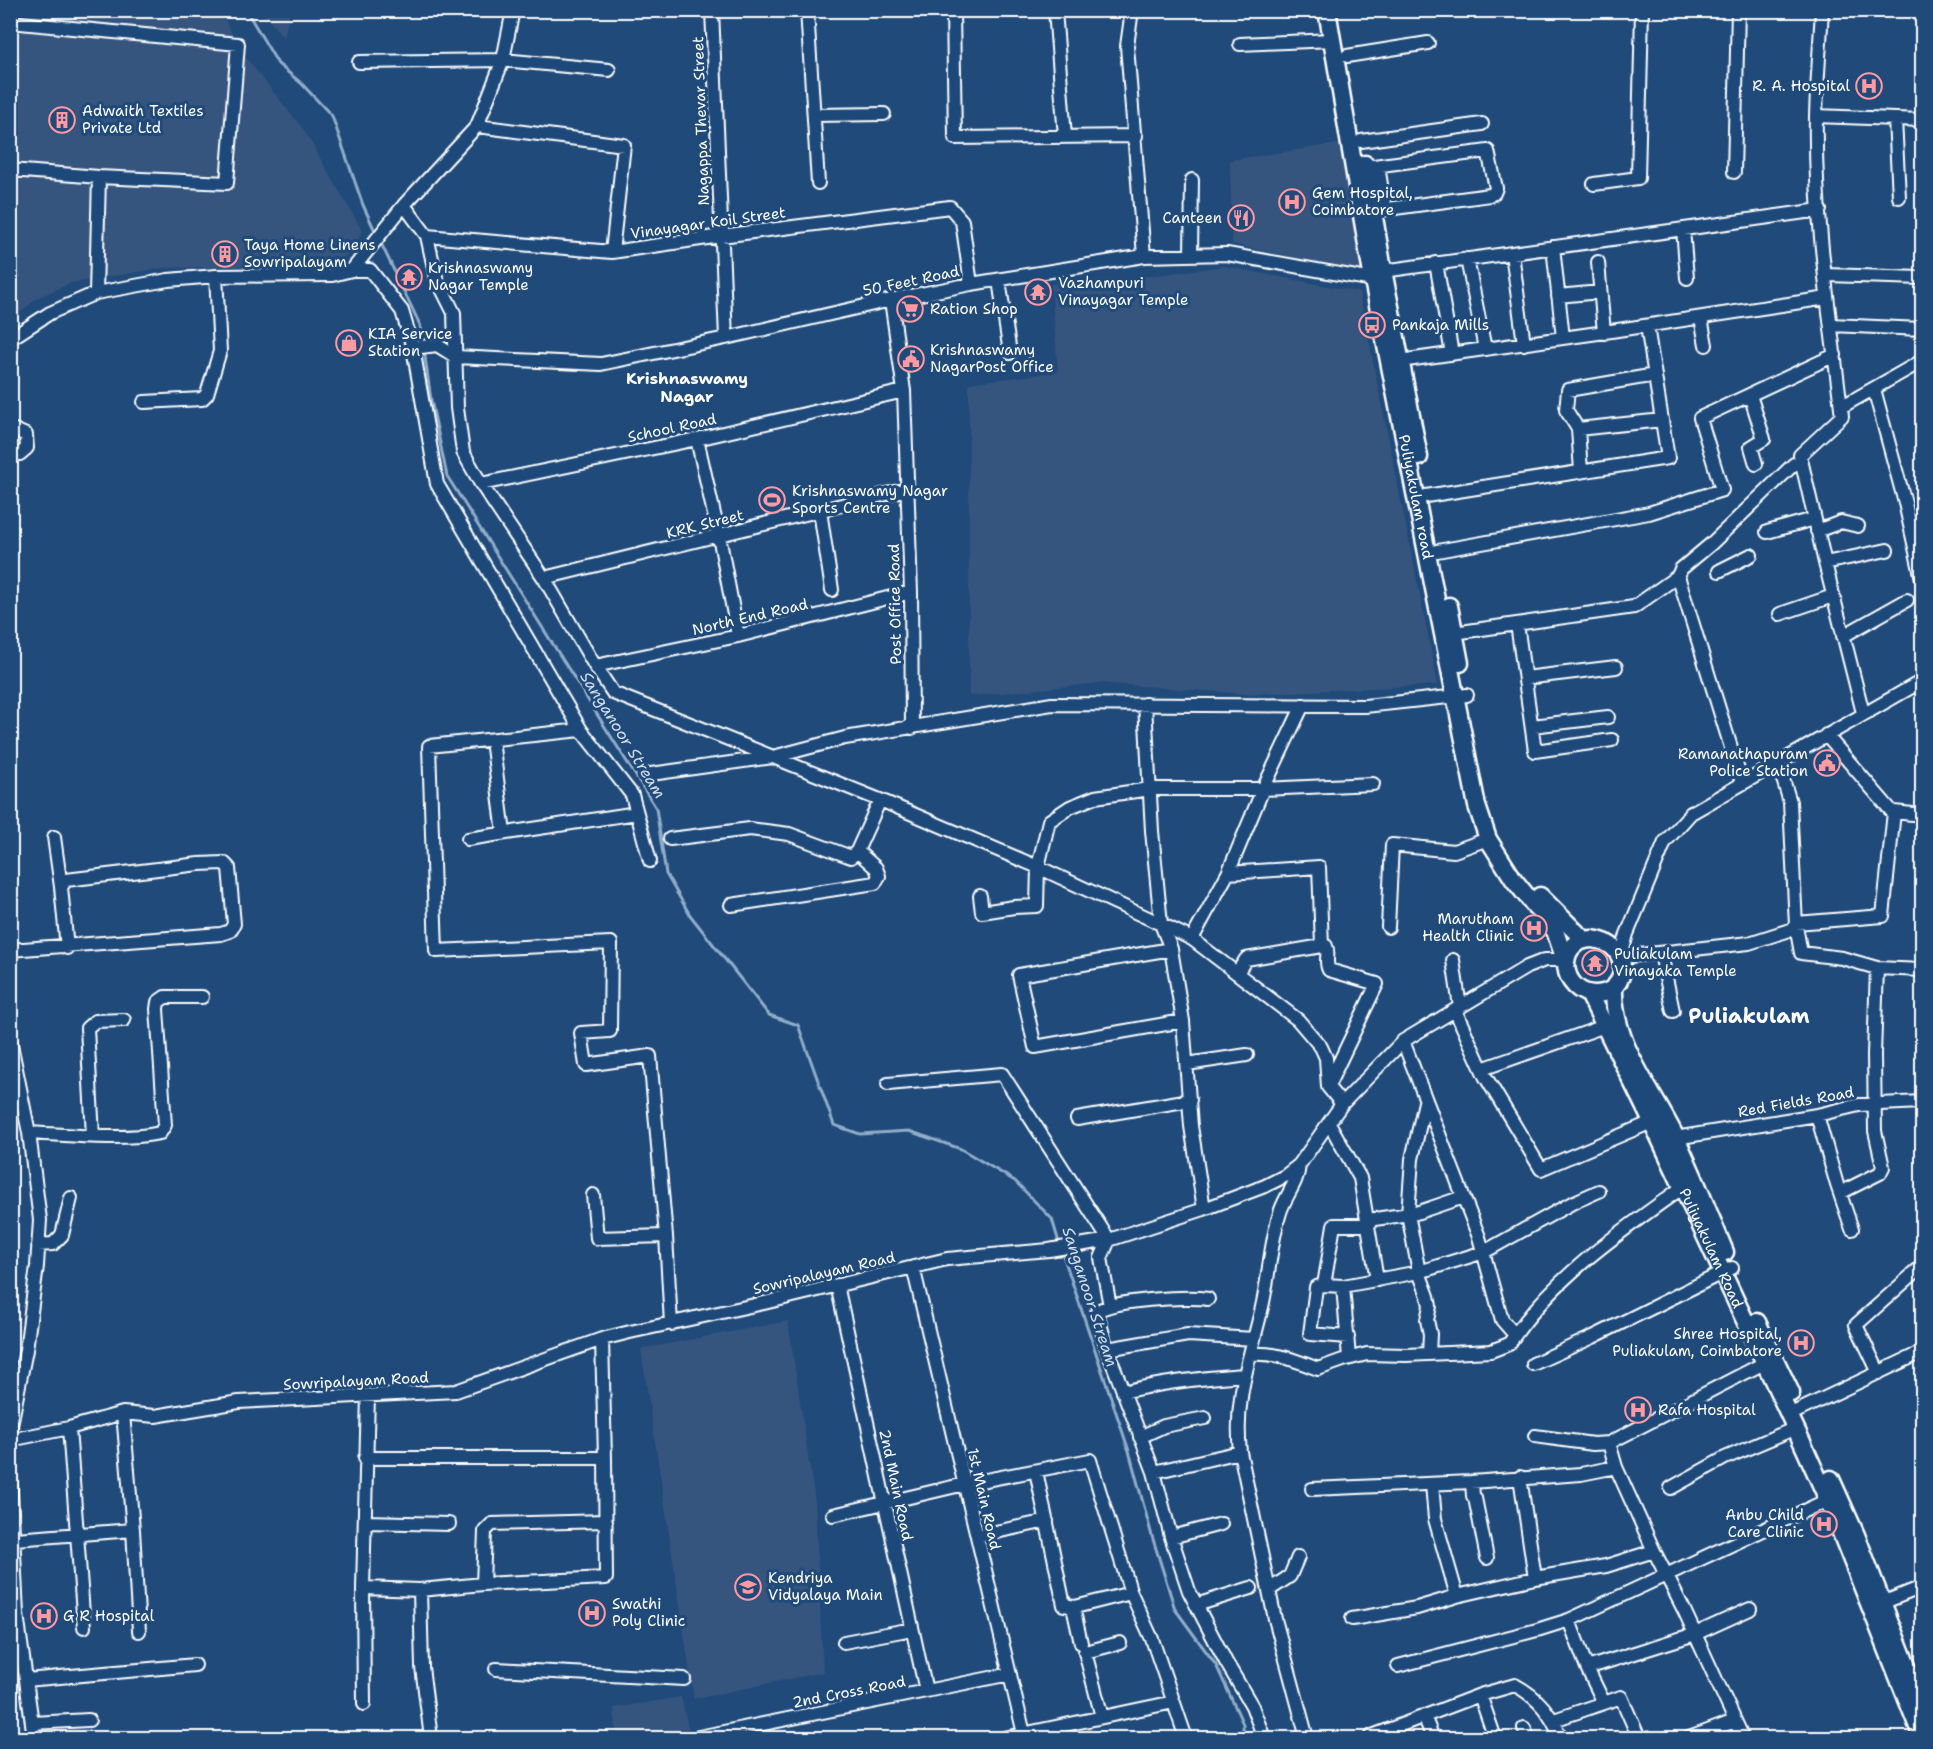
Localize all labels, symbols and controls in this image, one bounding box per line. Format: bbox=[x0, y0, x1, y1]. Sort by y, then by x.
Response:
street label: Nagappa Thevar Street bbox=[688, 36, 714, 206]
hospital icon: R. A. Hospital bbox=[1854, 71, 1884, 101]
place label: R. A. Hospital bbox=[1752, 76, 1850, 96]
place label: Adwaith Textiles Private Ltd bbox=[82, 101, 204, 138]
building icon: Adwaith Textiles Private Ltd bbox=[47, 105, 77, 135]
place label: Gem Hospital, Coimbatore bbox=[1312, 183, 1413, 220]
hospital icon: Gem Hospital, Coimbatore bbox=[1277, 187, 1307, 217]
street label: Vinayagar Koil Street bbox=[629, 202, 787, 244]
restaurant icon: Canteen bbox=[1226, 203, 1256, 233]
place label: Canteen bbox=[1163, 208, 1222, 228]
place label: Taya Home Linens Sowripalayam bbox=[244, 235, 376, 272]
building icon: Taya Home Linens Sowripalayam bbox=[210, 239, 240, 269]
place label: Krishnaswamy Nagar Temple bbox=[428, 258, 533, 295]
street label: 50 Feet Road bbox=[861, 261, 962, 301]
temple icon: Krishnaswamy Nagar Temple bbox=[394, 262, 424, 292]
place label: Vazhampuri Vinayagar Temple bbox=[1058, 273, 1189, 310]
temple icon: Vazhampuri Vinayagar Temple bbox=[1023, 277, 1053, 307]
supermarket icon: Ration Shop bbox=[895, 294, 925, 324]
place label: Ration Shop bbox=[930, 299, 1018, 319]
bus stop icon: Pankaja Mills bbox=[1357, 310, 1387, 340]
place label: Pankaja Mills bbox=[1392, 315, 1489, 335]
place label: KIA Service Station bbox=[368, 324, 453, 361]
shop icon: KIA Service Station bbox=[334, 328, 364, 358]
place label: Krishnaswamy NagarPost Office bbox=[930, 340, 1054, 377]
public building icon: Krishnaswamy NagarPost Office bbox=[896, 344, 926, 374]
district label: Krishnaswamy Nagar bbox=[626, 368, 748, 407]
street label: School Road bbox=[626, 409, 719, 447]
street label: Puliyakulam road bbox=[1394, 433, 1438, 561]
place label: Krishnaswamy Nagar Sports Centre bbox=[792, 481, 948, 518]
sports icon: Krishnaswamy Nagar Sports Centre bbox=[757, 485, 787, 515]
street label: KRK Street bbox=[664, 505, 746, 543]
street label: Post Office Road bbox=[884, 543, 906, 665]
street label: North End Road bbox=[690, 594, 810, 640]
water label: Sanganoor Stream bbox=[575, 668, 671, 802]
place label: Ramanathapuram Police Station bbox=[1678, 744, 1808, 781]
public building icon: Ramanathapuram Police Station bbox=[1812, 748, 1842, 778]
place label: Marutham Health Clinic bbox=[1422, 909, 1514, 946]
hospital icon: Marutham Health Clinic bbox=[1519, 913, 1549, 943]
place label: Puliakulam Vinayaka Temple bbox=[1614, 944, 1737, 981]
temple icon: Puliakulam Vinayaka Temple bbox=[1580, 948, 1610, 978]
district label: Puliakulam bbox=[1688, 1002, 1810, 1030]
street label: Red Fields Road bbox=[1736, 1082, 1856, 1122]
street label: Puliyakulam Road bbox=[1674, 1185, 1748, 1312]
water label: Sanganoor Stream bbox=[1057, 1224, 1123, 1370]
street label: Sowripalayam Road bbox=[751, 1247, 898, 1299]
place label: Shree Hospital, Puliakulam, Coimbatore bbox=[1612, 1324, 1782, 1361]
hospital icon: Shree Hospital, Puliakulam, Coimbatore bbox=[1786, 1328, 1816, 1358]
street label: Sowripalayam Road bbox=[283, 1367, 430, 1395]
hospital icon: Rafa Hospital bbox=[1623, 1395, 1653, 1425]
place label: Rafa Hospital bbox=[1658, 1400, 1756, 1420]
street label: 2nd Main Road bbox=[874, 1427, 918, 1543]
street label: 1st Main Road bbox=[963, 1446, 1006, 1552]
place label: Anbu Child Care Clinic bbox=[1725, 1505, 1804, 1542]
hospital icon: Anbu Child Care Clinic bbox=[1809, 1509, 1839, 1539]
place label: Kendriya Vidyalaya Main bbox=[768, 1568, 883, 1605]
school or university icon: Kendriya Vidyalaya Main bbox=[733, 1572, 763, 1602]
place label: Swathi Poly Clinic bbox=[612, 1594, 685, 1631]
hospital icon: Swathi Poly Clinic bbox=[577, 1598, 607, 1628]
hospital icon: G R Hospital bbox=[29, 1601, 59, 1631]
place label: G R Hospital bbox=[63, 1606, 155, 1626]
street label: 2nd Cross Road bbox=[791, 1671, 908, 1713]

